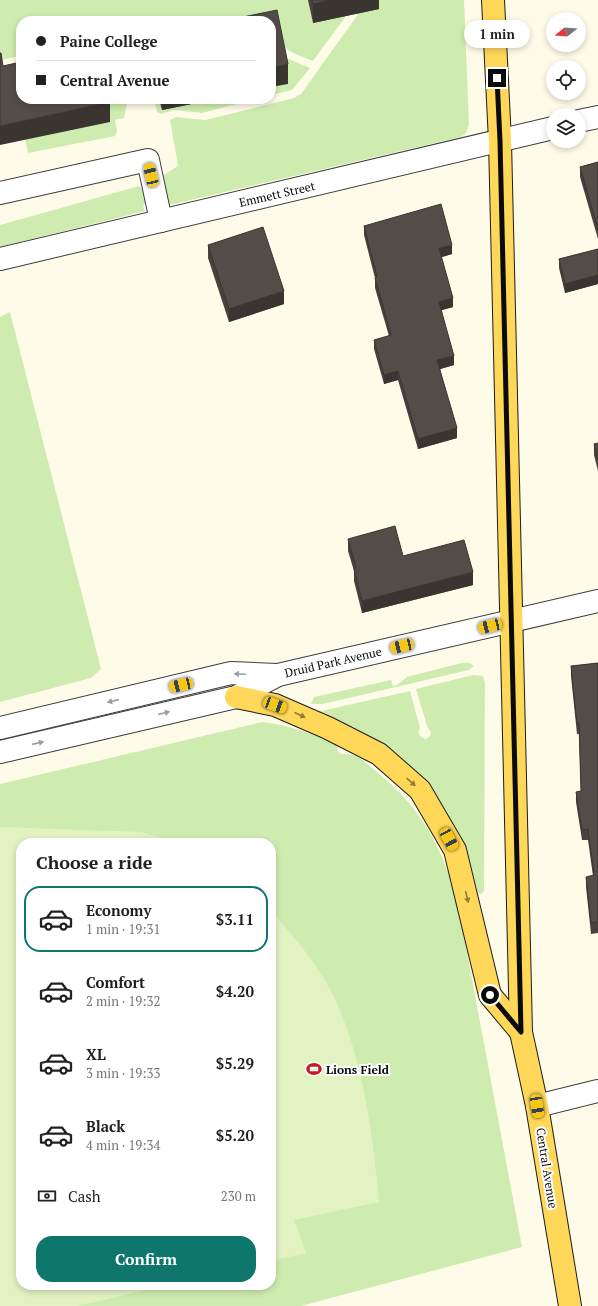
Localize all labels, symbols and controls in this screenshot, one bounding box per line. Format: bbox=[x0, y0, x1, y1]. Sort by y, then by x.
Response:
north arrow bbox=[546, 12, 586, 52]
map controls bbox=[546, 12, 586, 148]
callout: 1 min bbox=[464, 20, 530, 48]
text: 1 min bbox=[479, 25, 515, 43]
text: Paine College bbox=[60, 31, 158, 51]
button: locate bbox=[546, 60, 586, 100]
route end bbox=[488, 69, 506, 87]
text: Central Avenue bbox=[60, 70, 170, 90]
button: layers bbox=[546, 108, 586, 148]
car bbox=[142, 162, 160, 188]
street label: Emmett Street bbox=[238, 178, 317, 210]
car bbox=[477, 617, 503, 635]
car bbox=[389, 637, 415, 655]
street label: Druid Park Avenue bbox=[283, 644, 383, 680]
one-way arrow bbox=[234, 670, 246, 677]
car bbox=[168, 676, 194, 694]
car bbox=[262, 695, 288, 715]
one-way arrow bbox=[107, 699, 119, 705]
one-way arrow bbox=[158, 710, 171, 716]
one-way arrow bbox=[295, 712, 306, 718]
one-way arrow bbox=[32, 740, 44, 746]
one-way arrow bbox=[406, 777, 415, 786]
car bbox=[438, 826, 460, 852]
text: Choose a ride bbox=[36, 850, 152, 874]
one-way arrow bbox=[464, 891, 470, 903]
text: Economy bbox=[86, 900, 151, 920]
icon: car bbox=[38, 901, 74, 937]
text: $3.11 bbox=[216, 909, 254, 929]
text: 1 min · 19:31 bbox=[86, 920, 160, 938]
text: Comfort bbox=[86, 972, 145, 992]
icon: car bbox=[38, 973, 74, 1009]
text: $4.20 bbox=[216, 981, 254, 1001]
route start bbox=[481, 986, 499, 1004]
text: 2 min · 19:32 bbox=[86, 992, 160, 1010]
text: XL bbox=[86, 1044, 106, 1064]
icon: car bbox=[38, 1045, 74, 1081]
text: $5.29 bbox=[216, 1053, 254, 1073]
sports icon: Lions Field bbox=[305, 1060, 323, 1078]
place label: Lions Field bbox=[326, 1062, 390, 1077]
text: 3 min · 19:33 bbox=[86, 1064, 160, 1082]
car bbox=[529, 1093, 545, 1119]
text: Black bbox=[86, 1116, 125, 1136]
icon: car bbox=[38, 1117, 74, 1153]
text: $5.20 bbox=[216, 1125, 254, 1145]
street label: Central Avenue bbox=[533, 1127, 561, 1209]
text: 4 min · 19:34 bbox=[86, 1136, 160, 1154]
icon: cash bbox=[36, 1185, 58, 1207]
text: Cash bbox=[68, 1186, 101, 1206]
text: 230 m bbox=[221, 1187, 256, 1205]
button: Confirm bbox=[36, 1236, 256, 1282]

